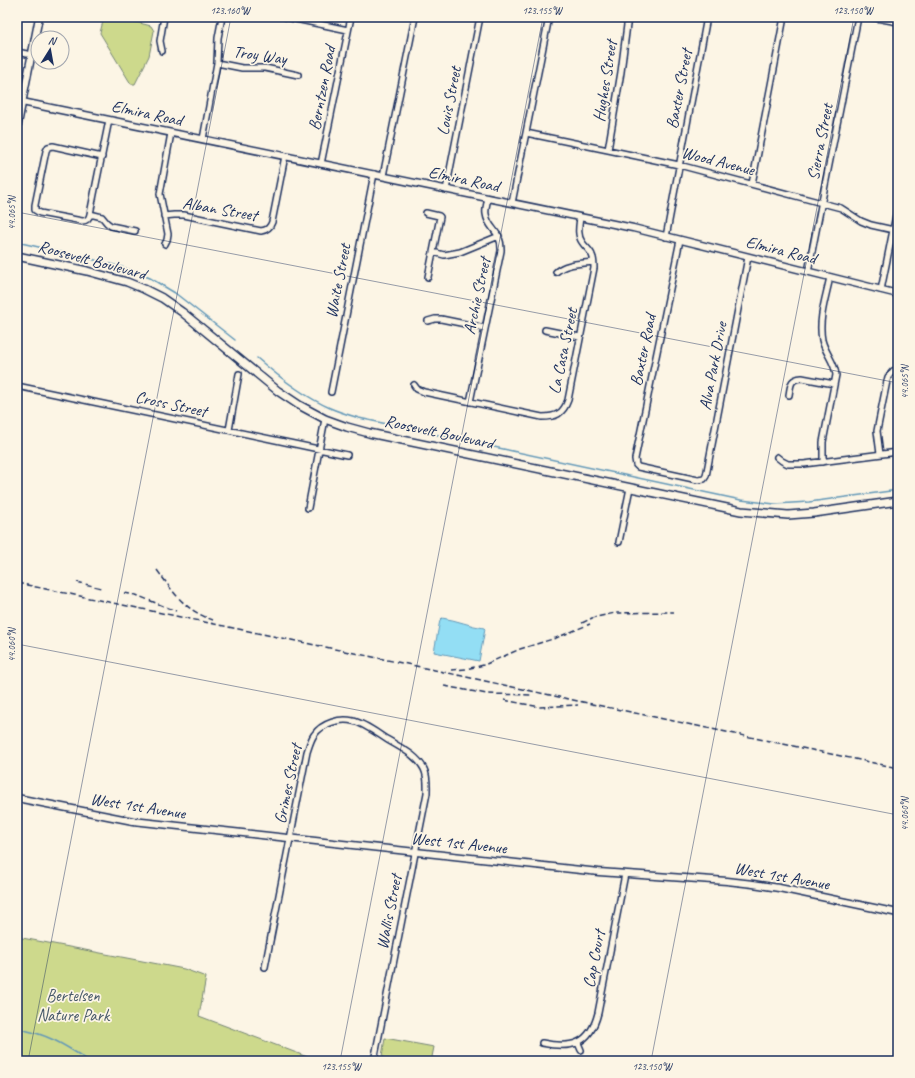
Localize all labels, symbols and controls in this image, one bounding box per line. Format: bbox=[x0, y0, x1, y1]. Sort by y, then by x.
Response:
text: 123.160°W bbox=[210, 4, 251, 17]
text: 123.155°W bbox=[522, 4, 563, 17]
text: 123.150°W bbox=[833, 4, 874, 17]
north arrow bbox=[30, 30, 70, 70]
text: N bbox=[47, 33, 59, 48]
street label: Hughes Street bbox=[588, 36, 622, 123]
street label: Troy Way bbox=[232, 41, 289, 69]
street label: Berntzen Road bbox=[304, 42, 341, 132]
street label: Baxter Street bbox=[661, 45, 697, 131]
street label: Louis Street bbox=[432, 63, 466, 137]
street label: Elmira Road bbox=[110, 95, 186, 131]
street label: Sierra Street bbox=[802, 100, 838, 182]
street label: Wood Avenue bbox=[679, 142, 758, 181]
street label: Elmira Road bbox=[427, 161, 503, 197]
street label: Alban Street bbox=[181, 192, 261, 226]
text: 44.065°N bbox=[5, 194, 18, 230]
street label: Elmira Road bbox=[744, 231, 821, 269]
street label: Roosevelt Boulevard bbox=[36, 236, 151, 285]
street label: Waite Street bbox=[321, 240, 356, 320]
street label: Archie Street bbox=[459, 253, 496, 336]
street label: La Casa Street bbox=[544, 304, 583, 396]
street label: Baxter Road bbox=[625, 310, 661, 388]
street label: Alva Park Drive bbox=[694, 319, 732, 412]
text: 44.065°N bbox=[898, 363, 911, 399]
street label: Cross Street bbox=[133, 386, 211, 422]
street label: Roosevelt Boulevard bbox=[383, 410, 499, 454]
text: 44.060°N bbox=[5, 626, 18, 662]
street label: Grimes Street bbox=[269, 740, 307, 826]
street label: West 1st Avenue bbox=[89, 788, 188, 824]
text: 44.060°N bbox=[898, 795, 911, 831]
street label: West 1st Avenue bbox=[410, 828, 509, 859]
street label: West 1st Avenue bbox=[733, 857, 832, 895]
street label: Wallis Street bbox=[371, 871, 407, 951]
street label: Cap Court bbox=[578, 926, 610, 990]
park label: Bertelsen Nature Park bbox=[37, 985, 111, 1026]
text: 123.155°W bbox=[321, 1060, 362, 1073]
text: 123.150°W bbox=[632, 1060, 673, 1073]

